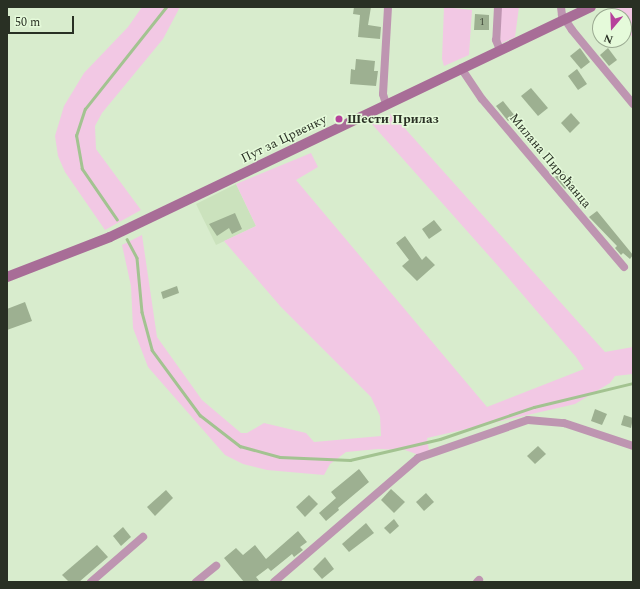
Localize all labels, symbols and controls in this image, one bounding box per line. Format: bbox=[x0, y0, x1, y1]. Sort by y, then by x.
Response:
scale bar bbox=[10, 8, 76, 34]
north arrow bbox=[592, 8, 632, 48]
text: 50 m bbox=[15, 13, 40, 32]
house number: 1 bbox=[479, 15, 485, 29]
text: N bbox=[601, 29, 615, 48]
street label: Милана Пироћанца bbox=[506, 110, 594, 212]
place label: Шести Прилаз bbox=[347, 111, 439, 127]
street label: Пут за Црвенку bbox=[239, 112, 329, 166]
marker: Шести Прилаз bbox=[334, 114, 344, 124]

